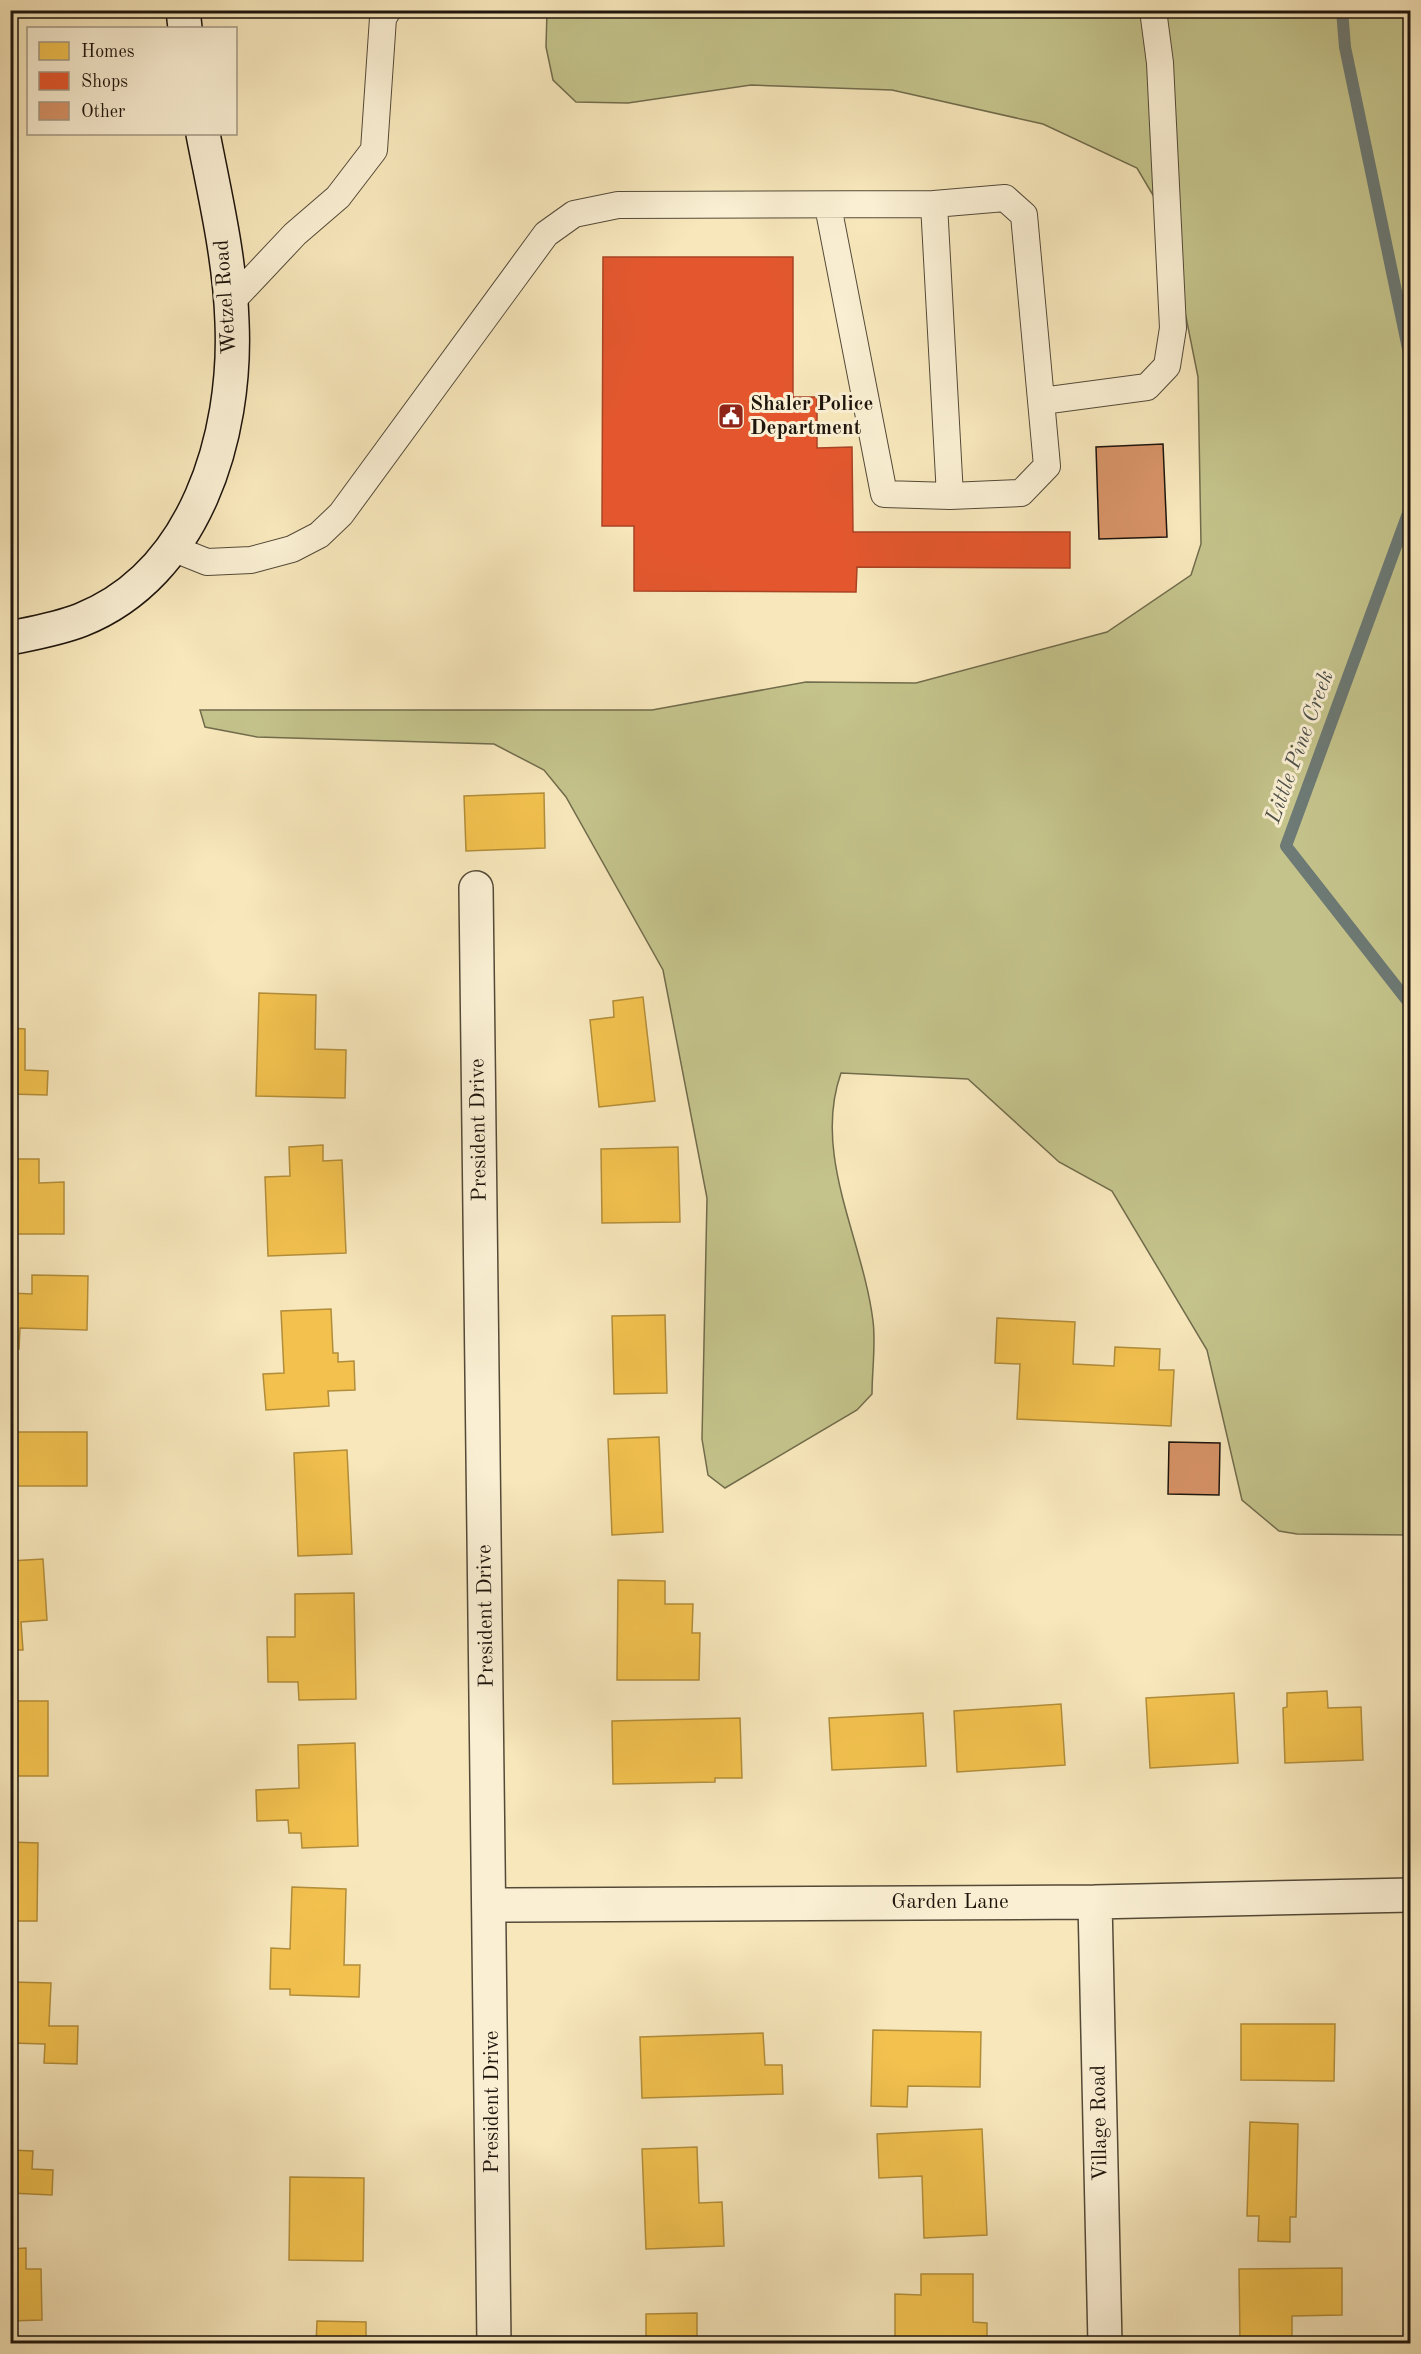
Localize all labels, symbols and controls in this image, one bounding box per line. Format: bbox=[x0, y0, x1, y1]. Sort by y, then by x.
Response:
legend bbox=[27, 27, 237, 135]
text: Homes bbox=[81, 43, 135, 61]
text: Shops bbox=[81, 73, 128, 91]
text: Other bbox=[81, 103, 126, 121]
street label: Wetzel Road bbox=[212, 239, 240, 355]
place label: Shaler Police Department bbox=[750, 394, 873, 439]
public building icon: Shaler Police Department bbox=[716, 401, 746, 431]
water label: Little Pine Creek bbox=[1262, 668, 1338, 827]
street label: President Drive bbox=[467, 1058, 491, 1202]
street label: President Drive bbox=[474, 1544, 498, 1688]
street label: Garden Lane bbox=[891, 1892, 1009, 1913]
street label: President Drive bbox=[482, 2031, 503, 2173]
street label: Village Road bbox=[1088, 2065, 1112, 2181]

